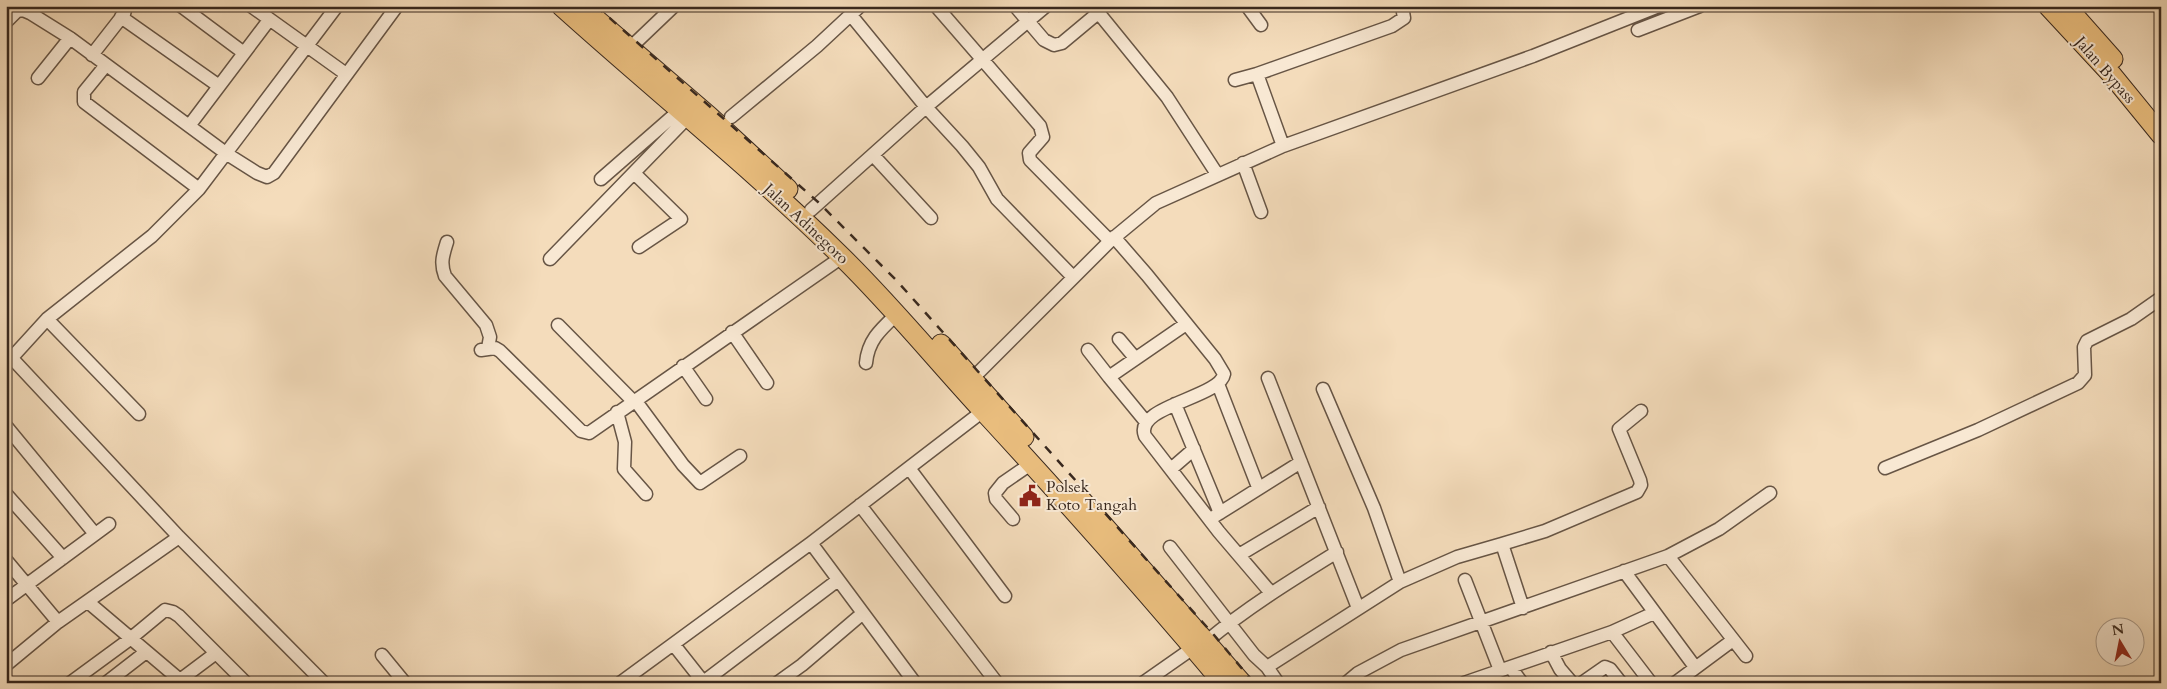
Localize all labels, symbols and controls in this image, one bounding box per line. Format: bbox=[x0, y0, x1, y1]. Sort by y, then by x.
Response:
street label: Jalan Bypass bbox=[2068, 30, 2140, 108]
street label: Jalan Adinegoro bbox=[757, 177, 854, 270]
place label: Polsek Koto Tangah bbox=[1046, 476, 1137, 516]
public building icon: Polsek Koto Tangah bbox=[1017, 483, 1043, 509]
north arrow bbox=[2094, 616, 2144, 666]
text: N bbox=[2110, 619, 2125, 640]

